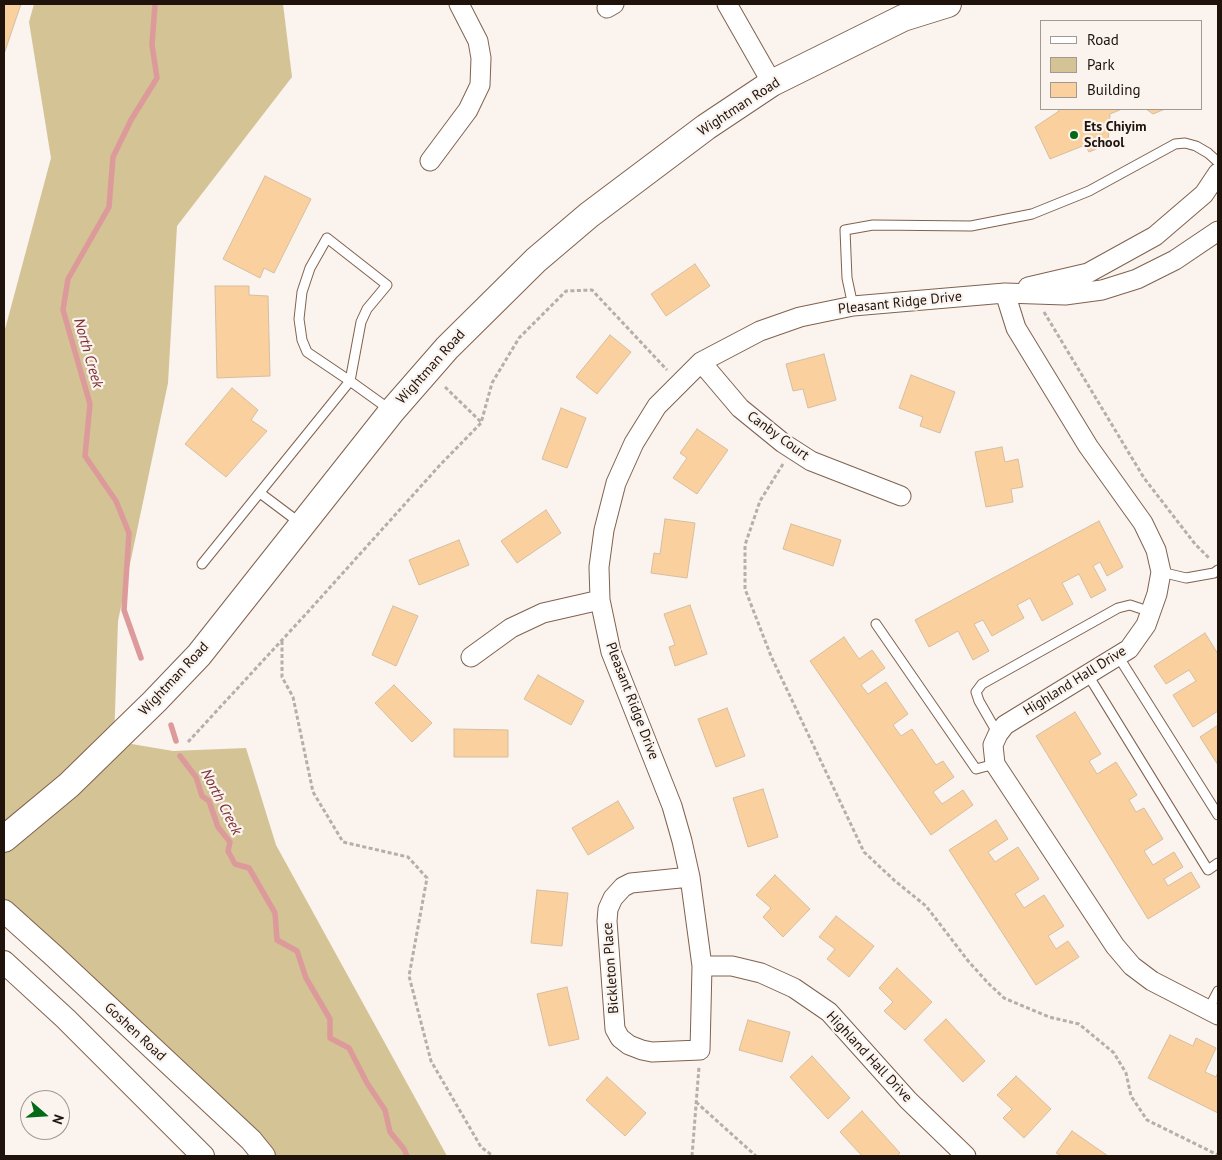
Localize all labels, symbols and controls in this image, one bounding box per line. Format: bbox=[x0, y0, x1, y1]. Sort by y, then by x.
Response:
legend bbox=[1040, 20, 1202, 110]
text: Road bbox=[1087, 30, 1119, 49]
text: Park bbox=[1087, 55, 1115, 74]
street label: Wightman Road bbox=[695, 74, 783, 140]
text: Building bbox=[1087, 80, 1141, 99]
place label: Ets Chiyim School bbox=[1084, 119, 1147, 152]
marker: Ets Chiyim School bbox=[1068, 129, 1080, 141]
street label: Pleasant Ridge Drive bbox=[837, 288, 963, 318]
water label: North Creek bbox=[69, 316, 107, 390]
street label: Wightman Road bbox=[393, 326, 469, 408]
street label: Canby Court bbox=[744, 408, 812, 464]
street label: Wightman Road bbox=[136, 639, 212, 719]
street label: Pleasant Ridge Drive bbox=[602, 640, 662, 762]
street label: Highland Hall Drive bbox=[1021, 643, 1129, 719]
water label: North Creek bbox=[197, 766, 245, 838]
street label: Bickleton Place bbox=[599, 922, 623, 1014]
street label: Goshen Road bbox=[101, 999, 169, 1065]
street label: Highland Hall Drive bbox=[823, 1008, 915, 1106]
north arrow bbox=[20, 1090, 70, 1140]
text: N bbox=[48, 1112, 68, 1127]

